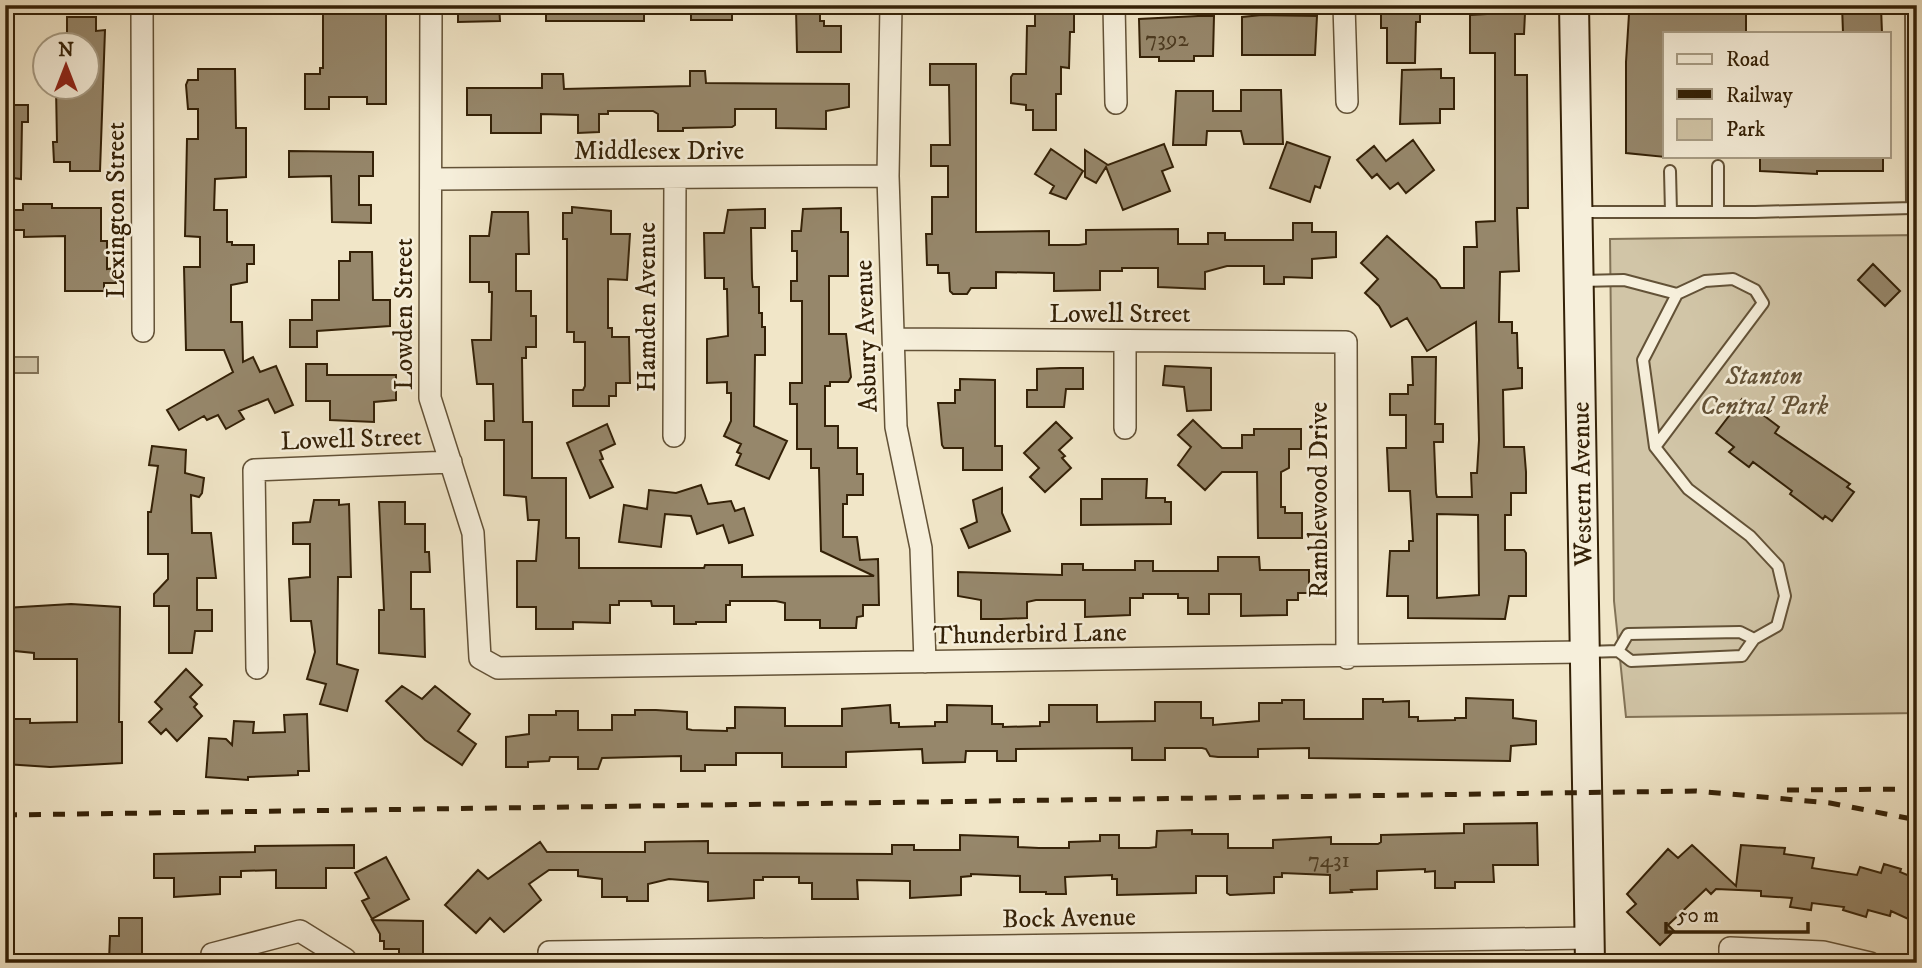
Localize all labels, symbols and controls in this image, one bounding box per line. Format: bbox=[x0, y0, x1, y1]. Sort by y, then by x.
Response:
house number: 7392 bbox=[1145, 25, 1189, 54]
north arrow bbox=[32, 32, 102, 102]
legend bbox=[1663, 32, 1890, 158]
text: N bbox=[58, 39, 74, 62]
text: Road bbox=[1726, 47, 1770, 73]
text: Railway bbox=[1726, 83, 1794, 109]
text: Park bbox=[1726, 117, 1766, 143]
street label: Lexington Street bbox=[100, 122, 133, 298]
street label: Middlesex Drive bbox=[574, 135, 744, 168]
street label: Hamden Avenue bbox=[631, 222, 664, 392]
street label: Lowden Street bbox=[388, 238, 421, 390]
street label: Asbury Avenue bbox=[847, 259, 886, 413]
street label: Lowell Street bbox=[1049, 298, 1191, 331]
park label: Stanton Central Park bbox=[1700, 360, 1828, 423]
street label: Western Avenue bbox=[1565, 401, 1600, 568]
street label: Ramblewood Drive bbox=[1303, 402, 1336, 598]
street label: Lowell Street bbox=[280, 421, 422, 458]
street label: Thunderbird Lane bbox=[933, 616, 1127, 653]
house number: 7431 bbox=[1308, 846, 1350, 875]
scale bar bbox=[1666, 891, 1808, 935]
street label: Bock Avenue bbox=[1002, 901, 1136, 936]
text: 50 m bbox=[1677, 903, 1719, 929]

